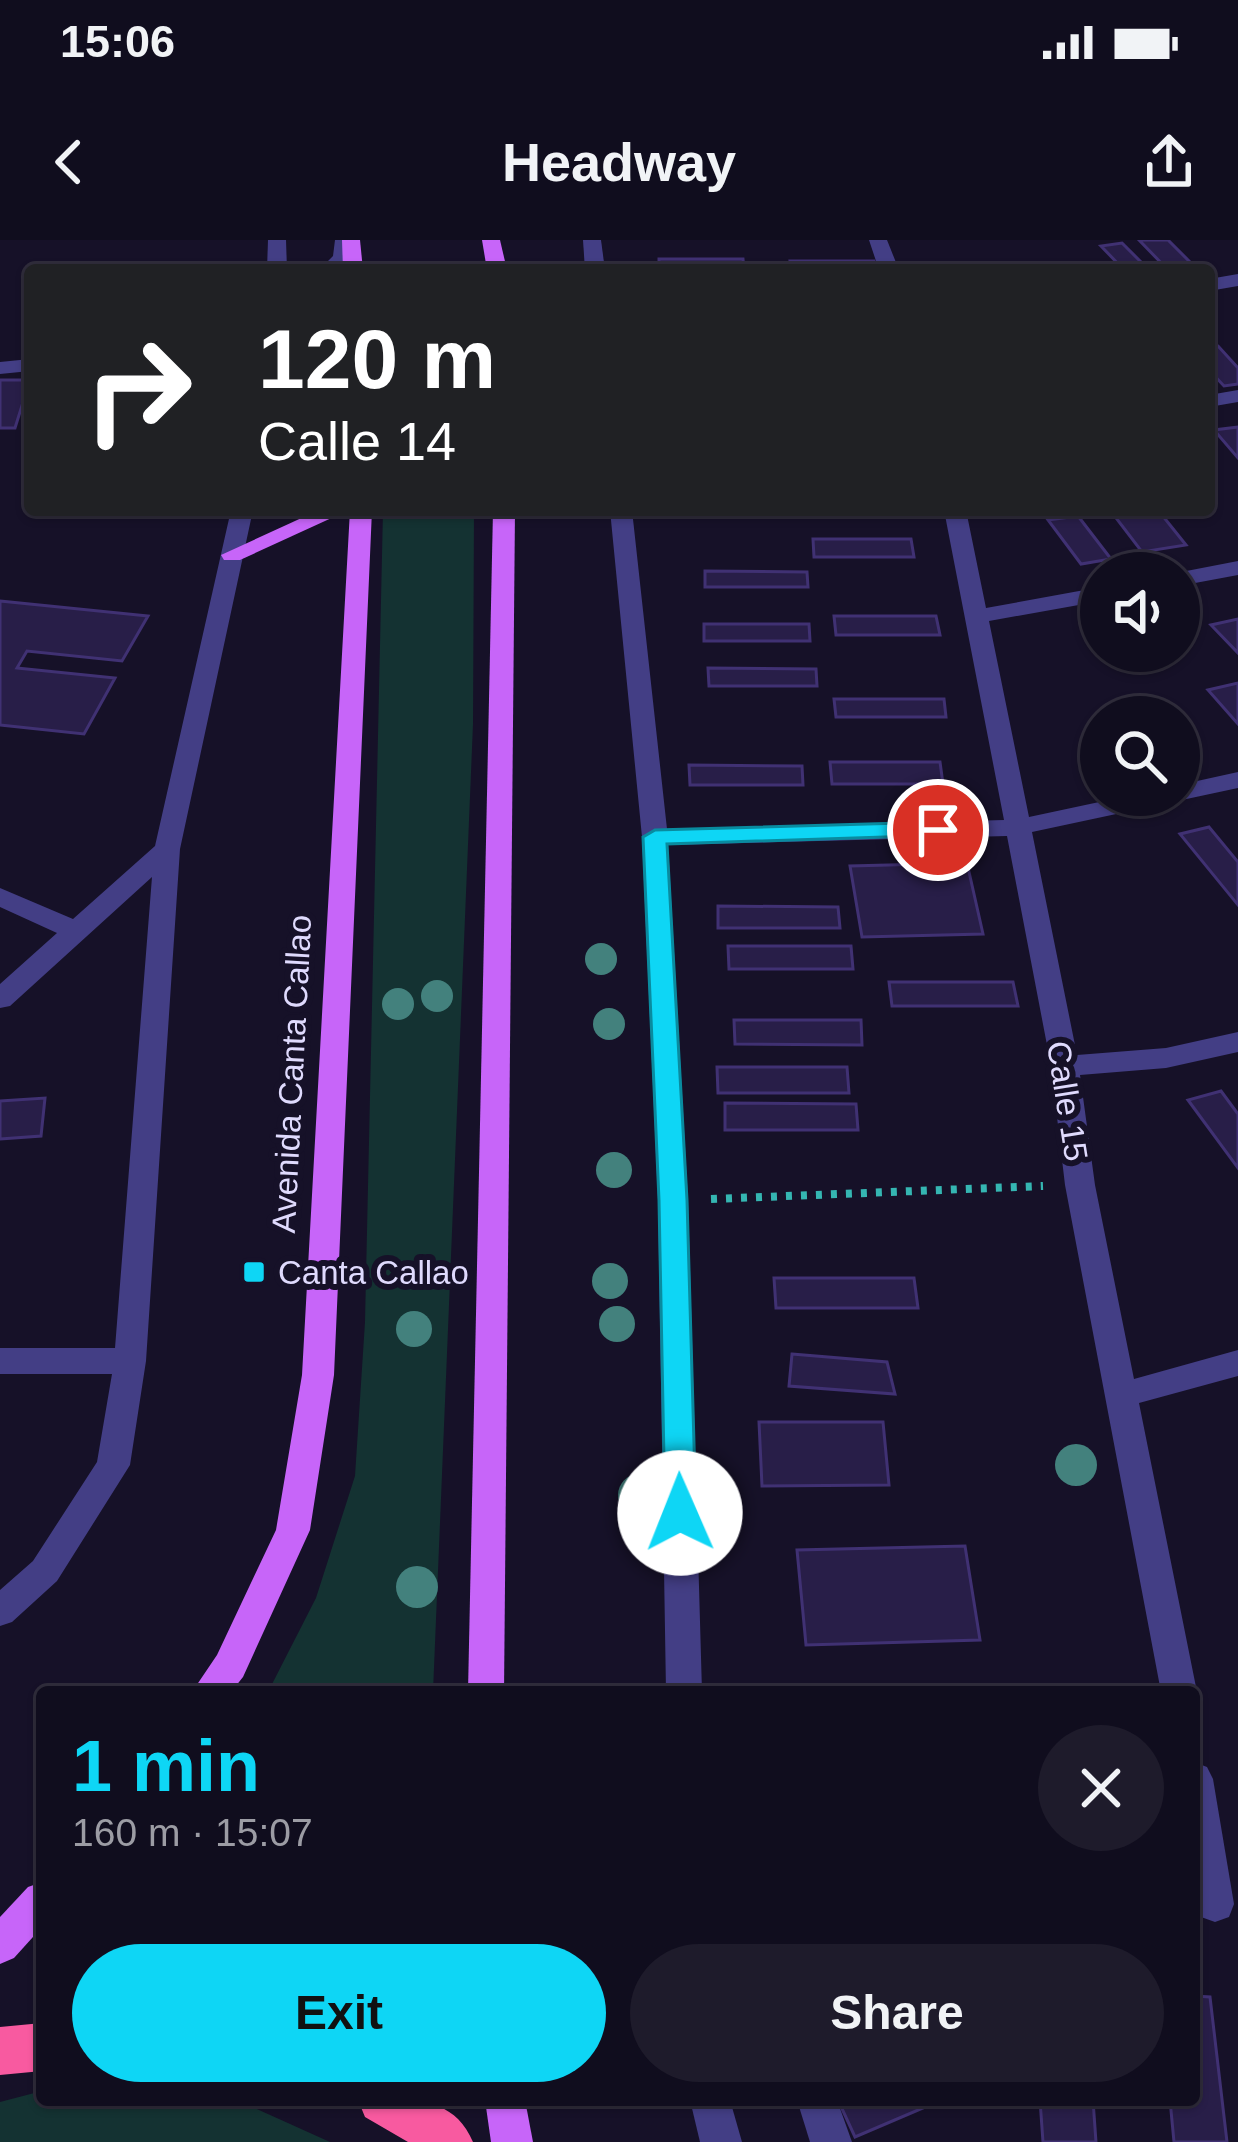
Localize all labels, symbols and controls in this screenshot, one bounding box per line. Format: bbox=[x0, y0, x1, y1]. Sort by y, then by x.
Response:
text: 15:06 bbox=[60, 16, 175, 67]
icon: back bbox=[36, 129, 102, 195]
icon: share bbox=[1136, 129, 1202, 195]
text: Headway bbox=[502, 132, 736, 192]
icon: right bbox=[60, 312, 216, 468]
text: 120 m bbox=[258, 312, 496, 406]
text: Calle 14 bbox=[258, 411, 456, 471]
map controls bbox=[1080, 552, 1200, 816]
button: sound bbox=[1080, 552, 1200, 672]
button: search bbox=[1080, 696, 1200, 816]
pin bbox=[887, 779, 989, 881]
icon: arrive bbox=[905, 797, 971, 863]
street label: Avenida Canta Callao bbox=[265, 914, 318, 1234]
street label: Calle 15 bbox=[1040, 1038, 1095, 1164]
place label: Canta Callao bbox=[278, 1254, 469, 1291]
marker: Canta Callao bbox=[241, 1259, 267, 1285]
position arrow bbox=[617, 1450, 743, 1576]
button: close bbox=[1038, 1725, 1164, 1851]
text: 1 min bbox=[72, 1726, 260, 1806]
text: 160 m · 15:07 bbox=[72, 1811, 313, 1854]
button: Exit bbox=[72, 1944, 606, 2082]
button: Share bbox=[630, 1944, 1164, 2082]

